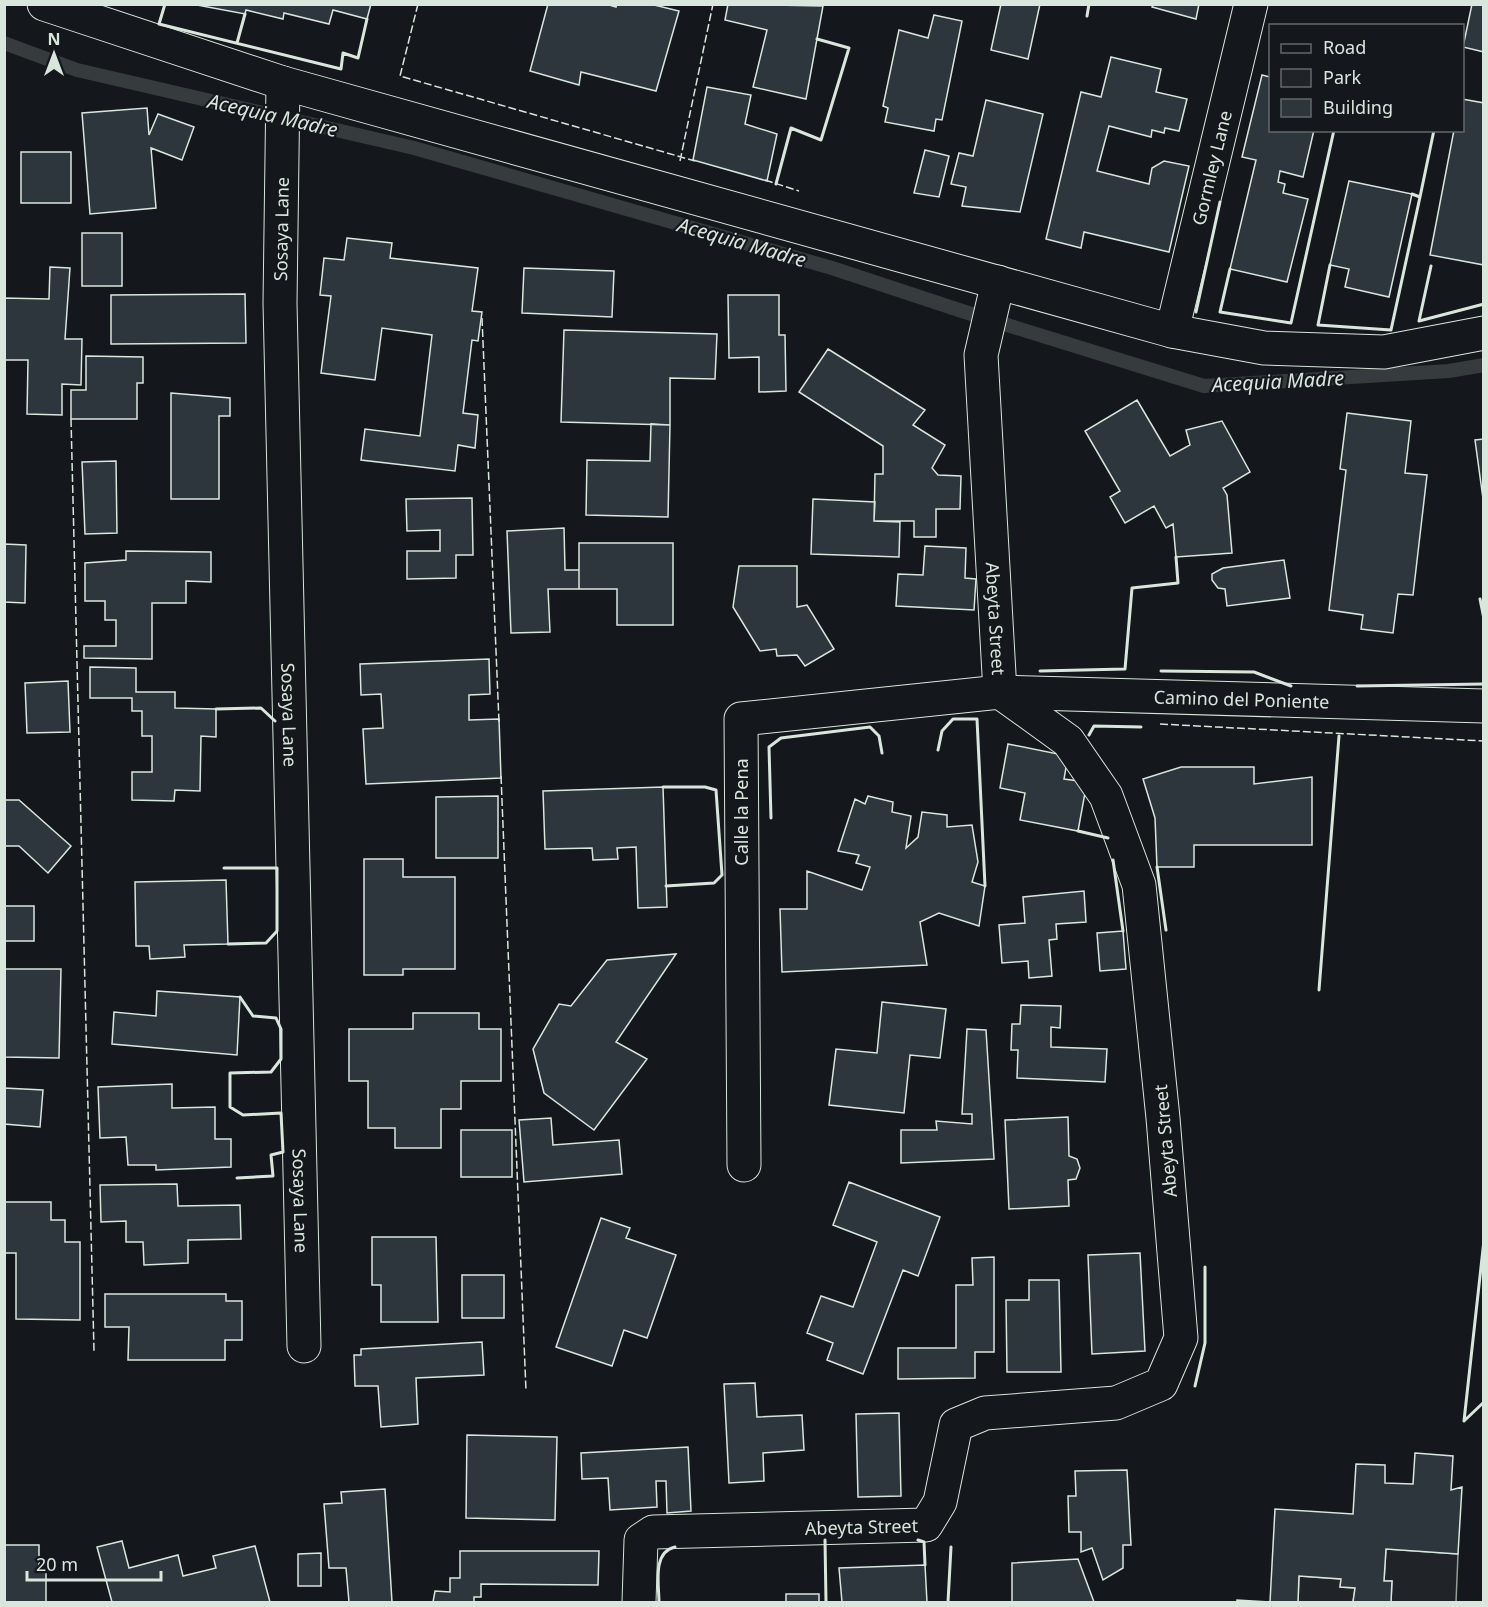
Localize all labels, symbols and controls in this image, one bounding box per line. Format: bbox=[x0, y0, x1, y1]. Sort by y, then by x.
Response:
north arrow bbox=[24, 24, 84, 84]
legend bbox=[1269, 24, 1464, 132]
text: N bbox=[47, 28, 61, 50]
text: Road bbox=[1323, 35, 1366, 59]
text: Park bbox=[1323, 65, 1361, 89]
water label: Acequia Madre bbox=[203, 86, 341, 143]
text: Building bbox=[1323, 95, 1393, 119]
street label: Gormley Lane bbox=[1186, 108, 1237, 228]
street label: Sosaya Lane bbox=[268, 177, 294, 281]
water label: Acequia Madre bbox=[673, 210, 809, 273]
water label: Acequia Madre bbox=[1209, 364, 1345, 398]
street label: Abeyta Street bbox=[981, 561, 1011, 676]
street label: Sosaya Lane bbox=[276, 662, 303, 767]
street label: Camino del Poniente bbox=[1153, 684, 1330, 714]
street label: Calle la Pena bbox=[729, 758, 753, 866]
street label: Abeyta Street bbox=[1148, 1083, 1182, 1198]
street label: Sosaya Lane bbox=[287, 1148, 314, 1253]
street label: Abeyta Street bbox=[805, 1513, 919, 1540]
scale bar bbox=[27, 1544, 160, 1582]
text: 20 m bbox=[36, 1552, 78, 1576]

